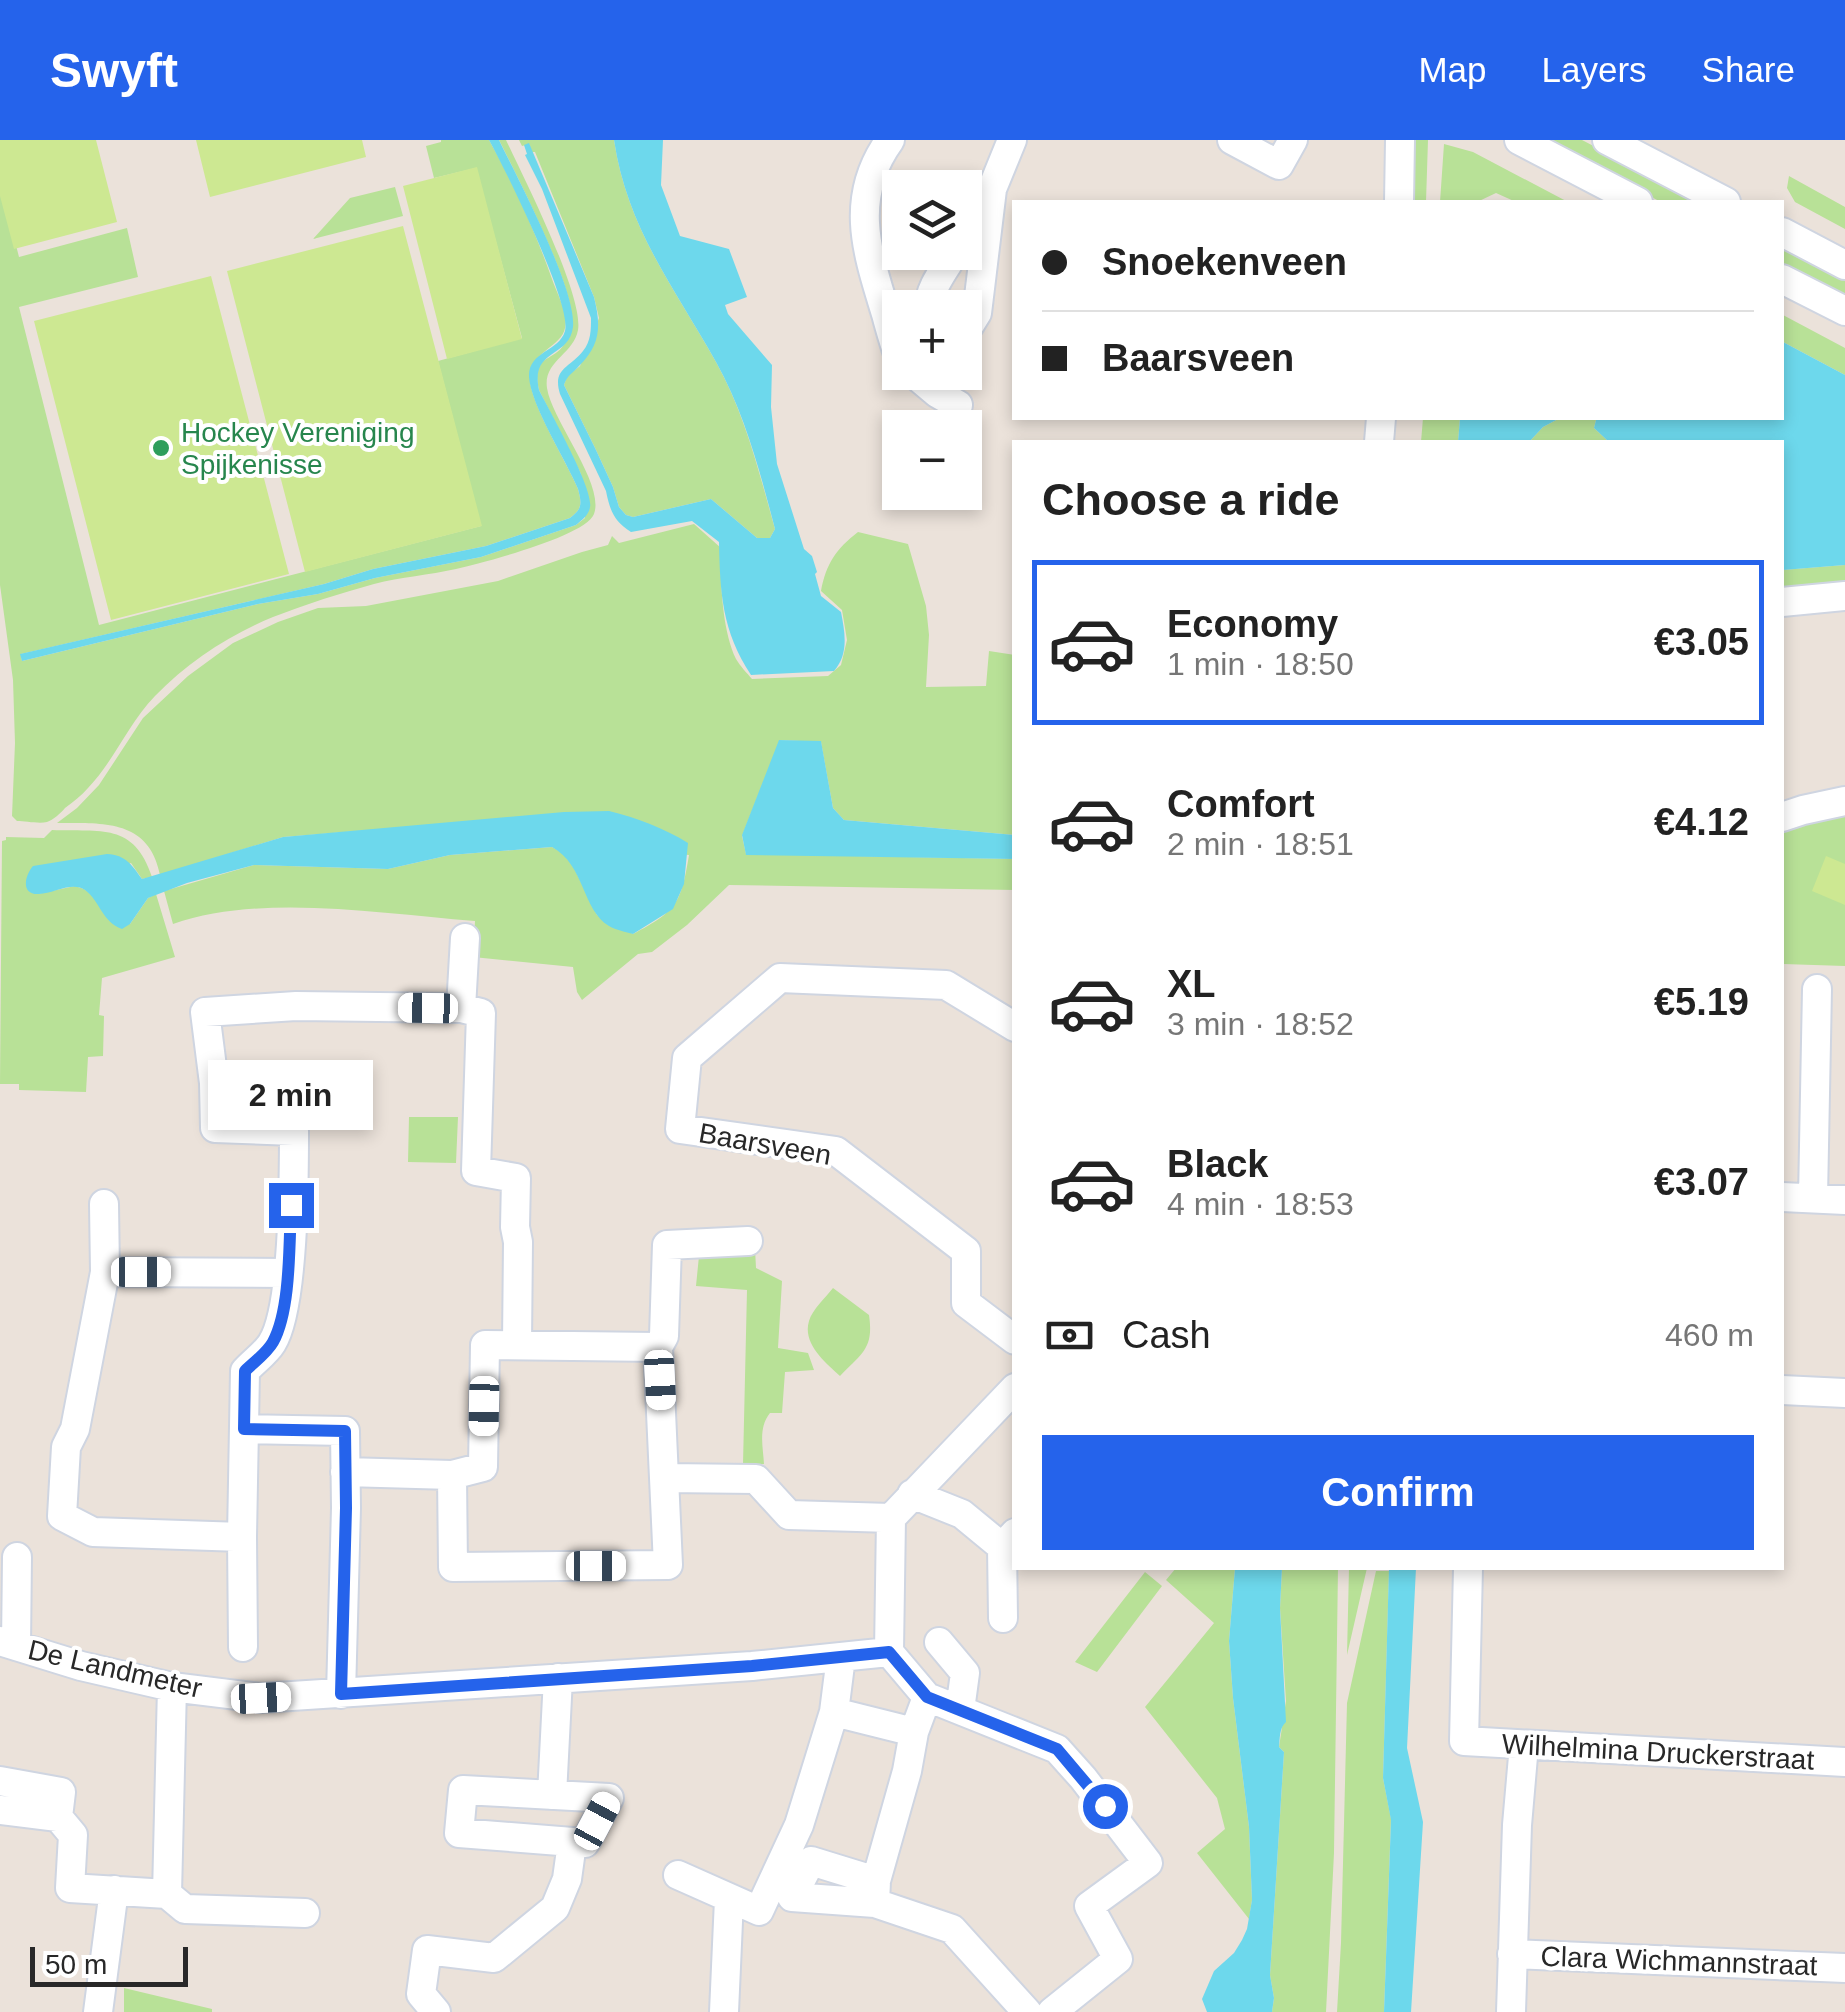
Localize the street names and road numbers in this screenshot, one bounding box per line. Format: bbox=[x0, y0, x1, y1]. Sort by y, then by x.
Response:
street label: Baarsveen bbox=[696, 1117, 834, 1171]
street label: De Landmeter bbox=[25, 1634, 205, 1704]
street label: Wilhelmina Druckerstraat bbox=[1501, 1728, 1815, 1776]
street label: Clara Wichmannstraat bbox=[1540, 1941, 1818, 1981]

